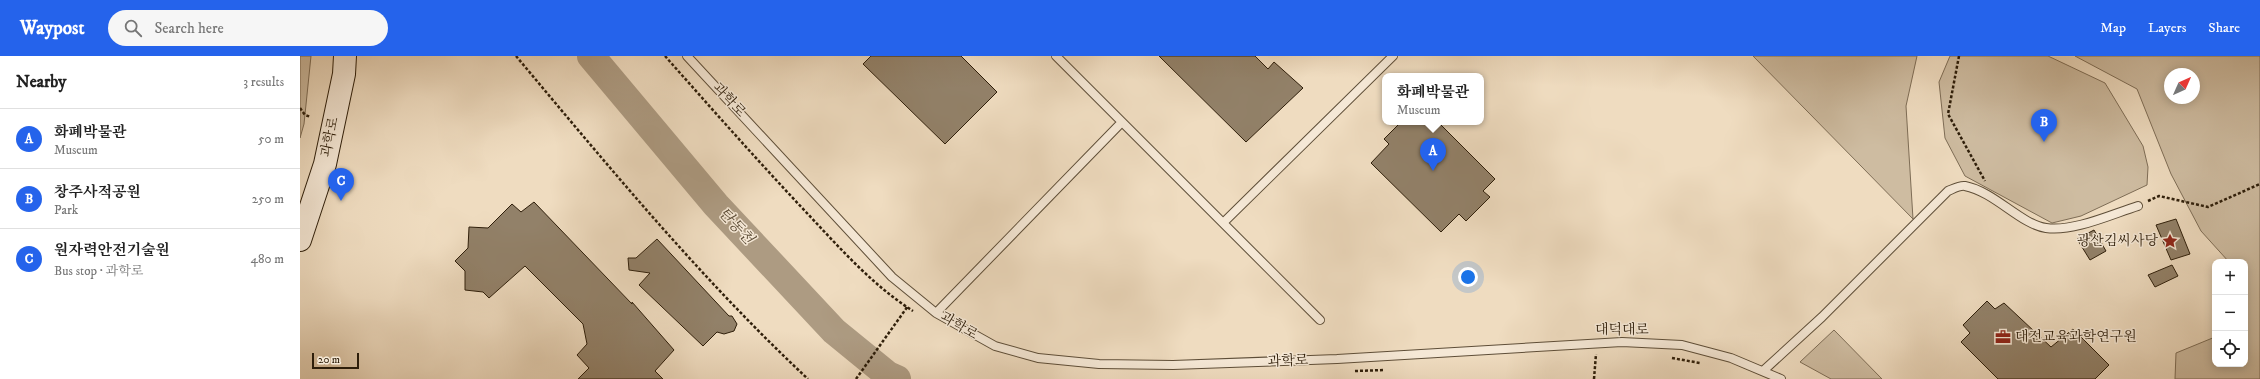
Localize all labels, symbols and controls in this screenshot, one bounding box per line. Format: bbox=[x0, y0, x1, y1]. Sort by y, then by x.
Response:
search box bbox=[108, 10, 388, 46]
text: Waypost bbox=[20, 17, 84, 40]
icon: search bbox=[122, 17, 144, 39]
text: Search here bbox=[154, 19, 224, 38]
text: Map bbox=[2100, 19, 2126, 37]
text: Layers bbox=[2148, 19, 2186, 37]
text: Share bbox=[2208, 19, 2240, 37]
north arrow bbox=[2164, 68, 2200, 104]
text: Nearby bbox=[16, 71, 66, 93]
popup bbox=[1382, 73, 1484, 125]
text: 3 results bbox=[243, 74, 284, 90]
street label: 과학로 bbox=[709, 79, 750, 121]
text: 화폐박물관 bbox=[1397, 83, 1469, 102]
text: Museum bbox=[1397, 102, 1441, 118]
pin: B bbox=[2031, 109, 2057, 142]
street label: 과학로 bbox=[317, 115, 343, 159]
text: 화폐박물관 bbox=[54, 123, 126, 142]
text: A bbox=[25, 131, 33, 147]
text: 50 m bbox=[258, 131, 284, 147]
pin: A bbox=[1420, 138, 1446, 171]
text: Museum bbox=[54, 142, 98, 158]
pin: C bbox=[328, 168, 354, 201]
text: 창주사적공원 bbox=[54, 183, 141, 202]
text: B bbox=[25, 191, 33, 207]
text: 250 m bbox=[252, 191, 284, 207]
text: Park bbox=[54, 202, 78, 218]
water label: 탄동천 bbox=[714, 204, 759, 249]
place label: 광산김씨사당 bbox=[2077, 232, 2158, 250]
place icon: 광산김씨사당 bbox=[2161, 232, 2179, 250]
text: 원자력안전기술원 bbox=[54, 241, 170, 260]
text: C bbox=[25, 251, 33, 267]
text: 480 m bbox=[250, 251, 284, 267]
map controls bbox=[2212, 259, 2248, 367]
button: + bbox=[2212, 259, 2248, 295]
text: Bus stop · 과학로 bbox=[54, 263, 143, 279]
your location bbox=[1458, 267, 1478, 287]
button: − bbox=[2212, 295, 2248, 331]
street label: 과학로 bbox=[937, 308, 981, 344]
street label: 대덕대로 bbox=[1595, 321, 1650, 339]
office icon: 대전교육과학연구원 bbox=[1994, 328, 2012, 346]
place label: 대전교육과학연구원 bbox=[2015, 328, 2137, 346]
button: locate bbox=[2212, 331, 2248, 367]
scale bar bbox=[312, 351, 359, 370]
street label: 과학로 bbox=[1267, 351, 1309, 371]
text: 20 m bbox=[318, 353, 340, 367]

